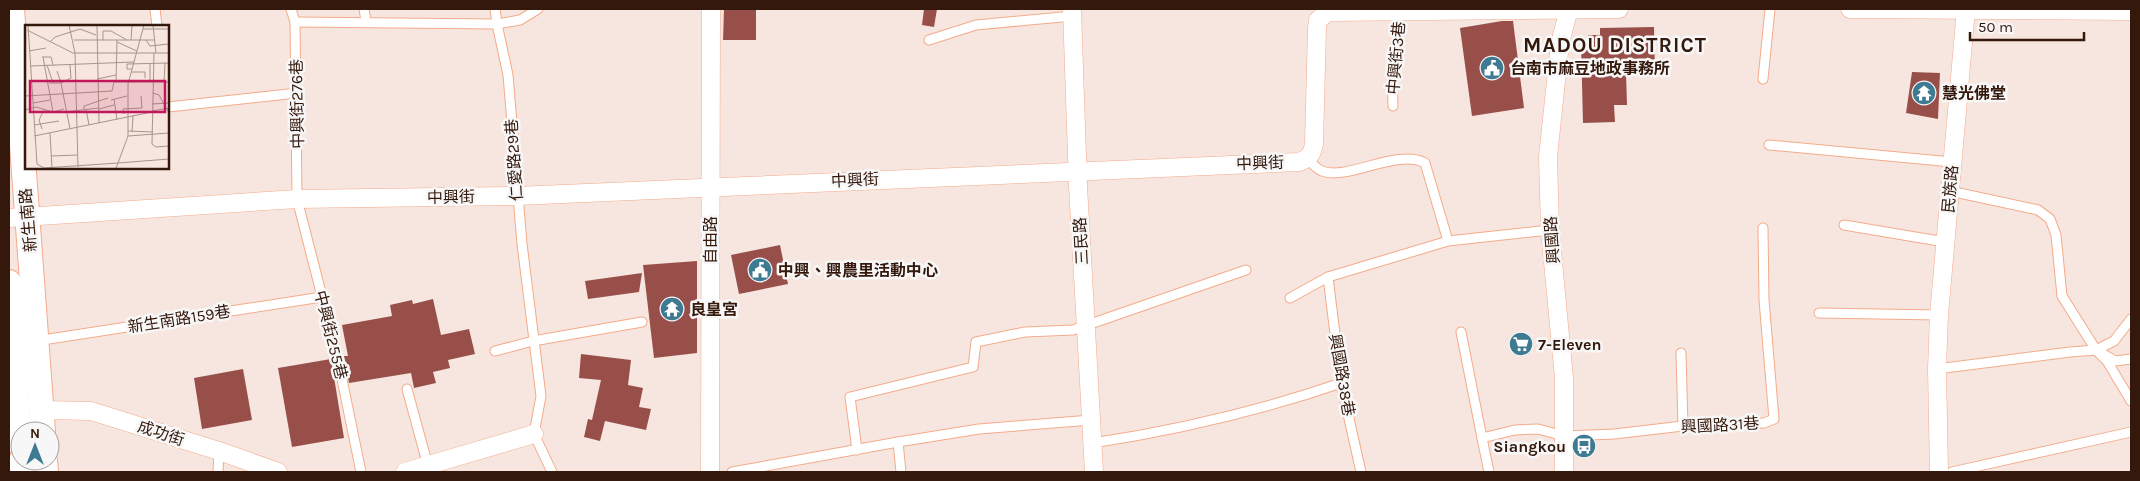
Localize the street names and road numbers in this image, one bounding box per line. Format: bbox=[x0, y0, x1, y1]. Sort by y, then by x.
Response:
street label: 中興街3巷 bbox=[1383, 21, 1409, 95]
street label: 中興街276巷 bbox=[287, 59, 307, 149]
street label: 仁愛路29巷 bbox=[502, 118, 526, 202]
street label: 中興街 bbox=[1236, 153, 1284, 173]
street label: 民族路 bbox=[1938, 164, 1962, 214]
street label: 中興街 bbox=[831, 169, 879, 191]
street label: 新生南路 bbox=[16, 187, 40, 253]
street label: 中興街 bbox=[427, 187, 475, 207]
street label: 興國路 bbox=[1541, 215, 1563, 265]
street label: 自由路 bbox=[701, 216, 720, 264]
street label: 三民路 bbox=[1070, 217, 1092, 265]
street label: 中興街255巷 bbox=[311, 288, 351, 382]
street label: 新生南路159巷 bbox=[126, 302, 232, 336]
street label: 興國路38巷 bbox=[1325, 332, 1359, 418]
street label: 興國路31巷 bbox=[1680, 413, 1760, 437]
street label: 成功街 bbox=[135, 417, 187, 449]

